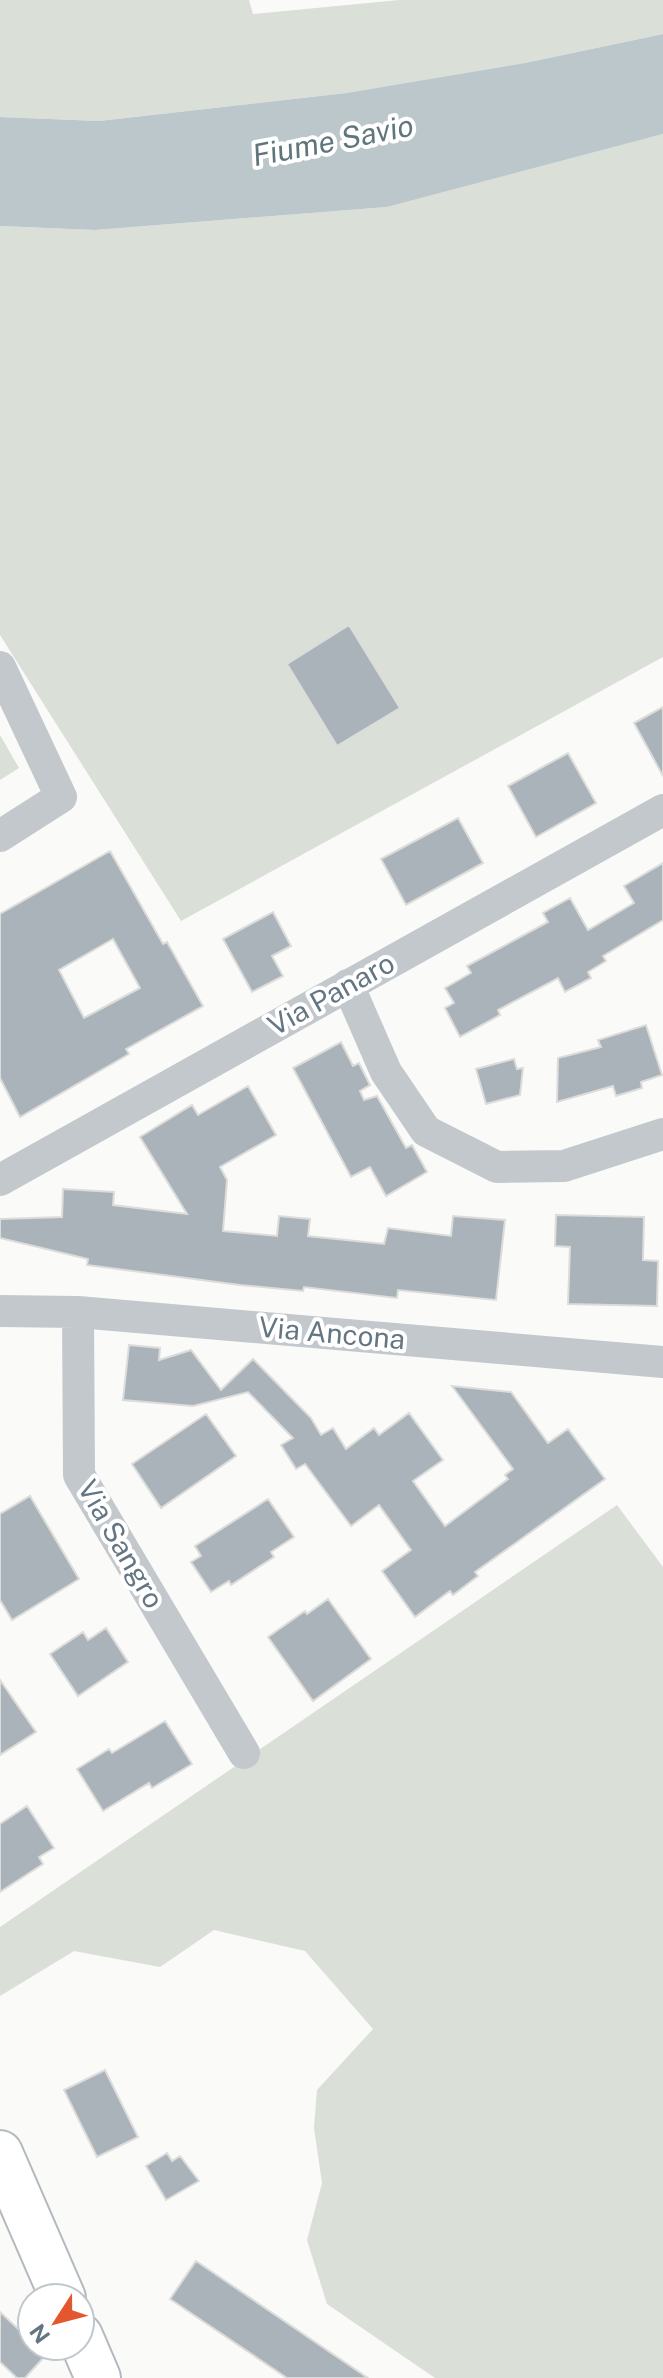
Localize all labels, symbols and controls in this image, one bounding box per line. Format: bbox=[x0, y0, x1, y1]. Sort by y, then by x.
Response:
water label: Fiume Savio bbox=[249, 107, 416, 173]
street label: Via Panaro bbox=[262, 945, 400, 1042]
street label: Via Ancona bbox=[258, 1310, 407, 1355]
street label: Via Sangro bbox=[72, 1474, 171, 1614]
north arrow bbox=[16, 2282, 96, 2362]
text: N bbox=[24, 2319, 55, 2348]

